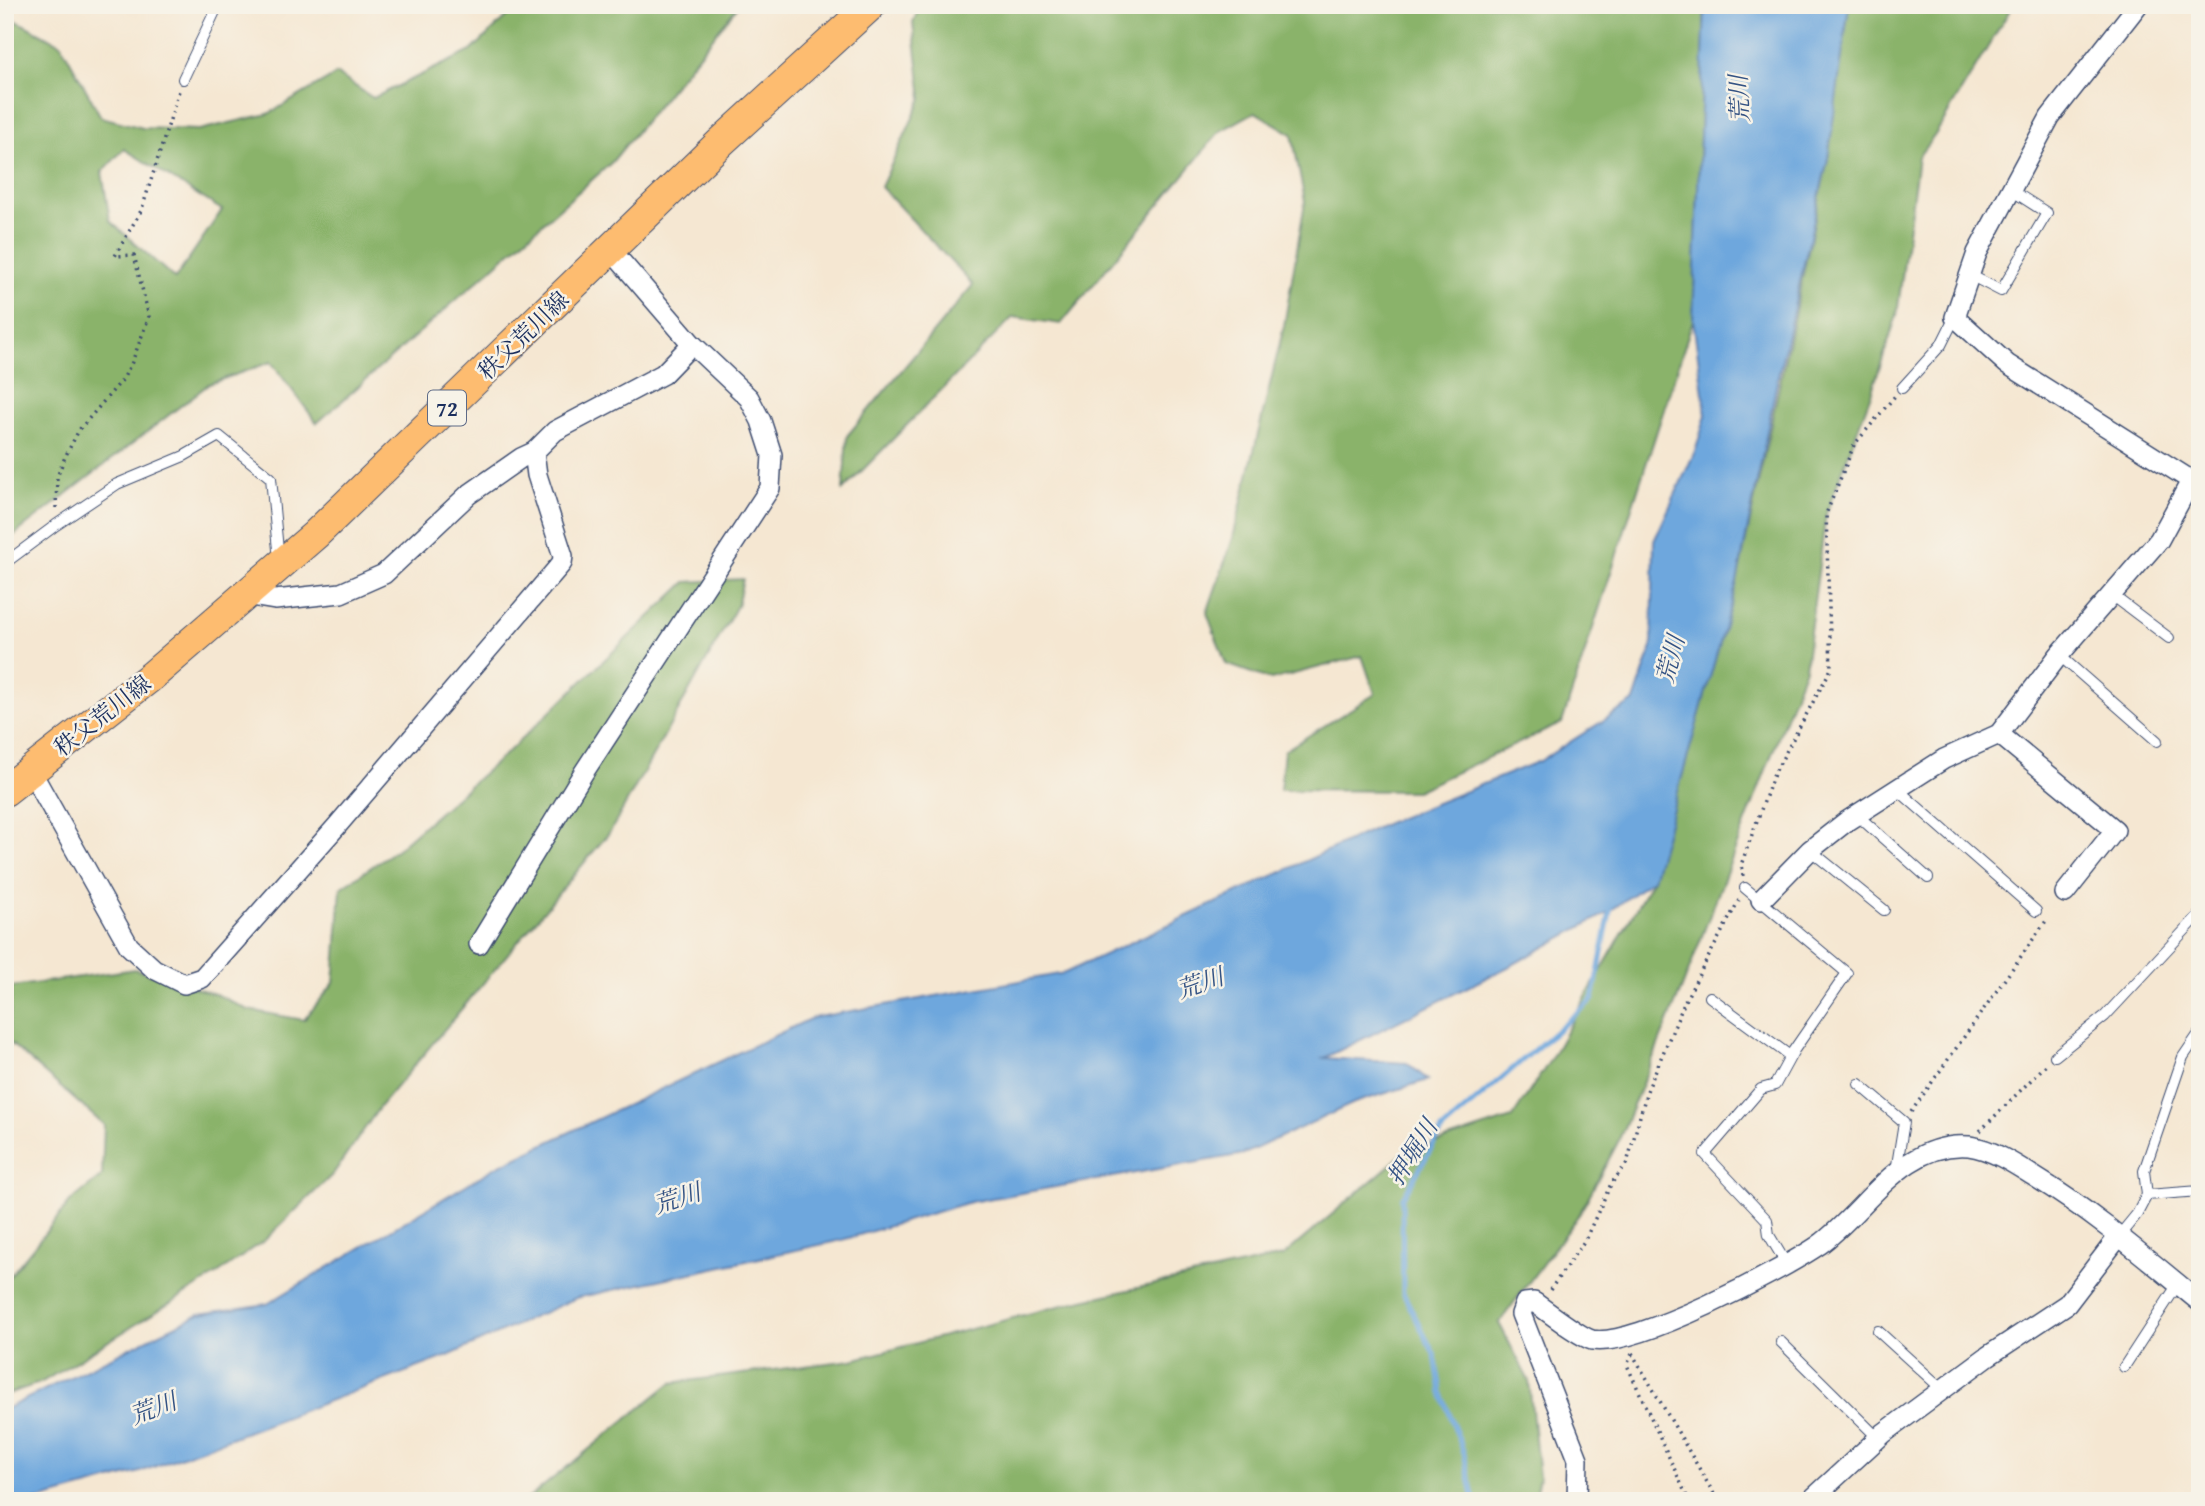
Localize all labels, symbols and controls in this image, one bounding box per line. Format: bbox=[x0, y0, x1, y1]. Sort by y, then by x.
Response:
water label: 荒川 bbox=[1720, 71, 1758, 124]
street label: 秩父荒川線 bbox=[470, 283, 576, 387]
road number: 72 bbox=[428, 390, 466, 426]
water label: 荒川 bbox=[1647, 628, 1694, 687]
street label: 秩父荒川線 bbox=[47, 667, 157, 763]
water label: 荒川 bbox=[1172, 958, 1231, 1007]
water label: 押堀川 bbox=[1378, 1110, 1448, 1192]
water label: 荒川 bbox=[649, 1173, 708, 1222]
water label: 荒川 bbox=[124, 1382, 184, 1433]

